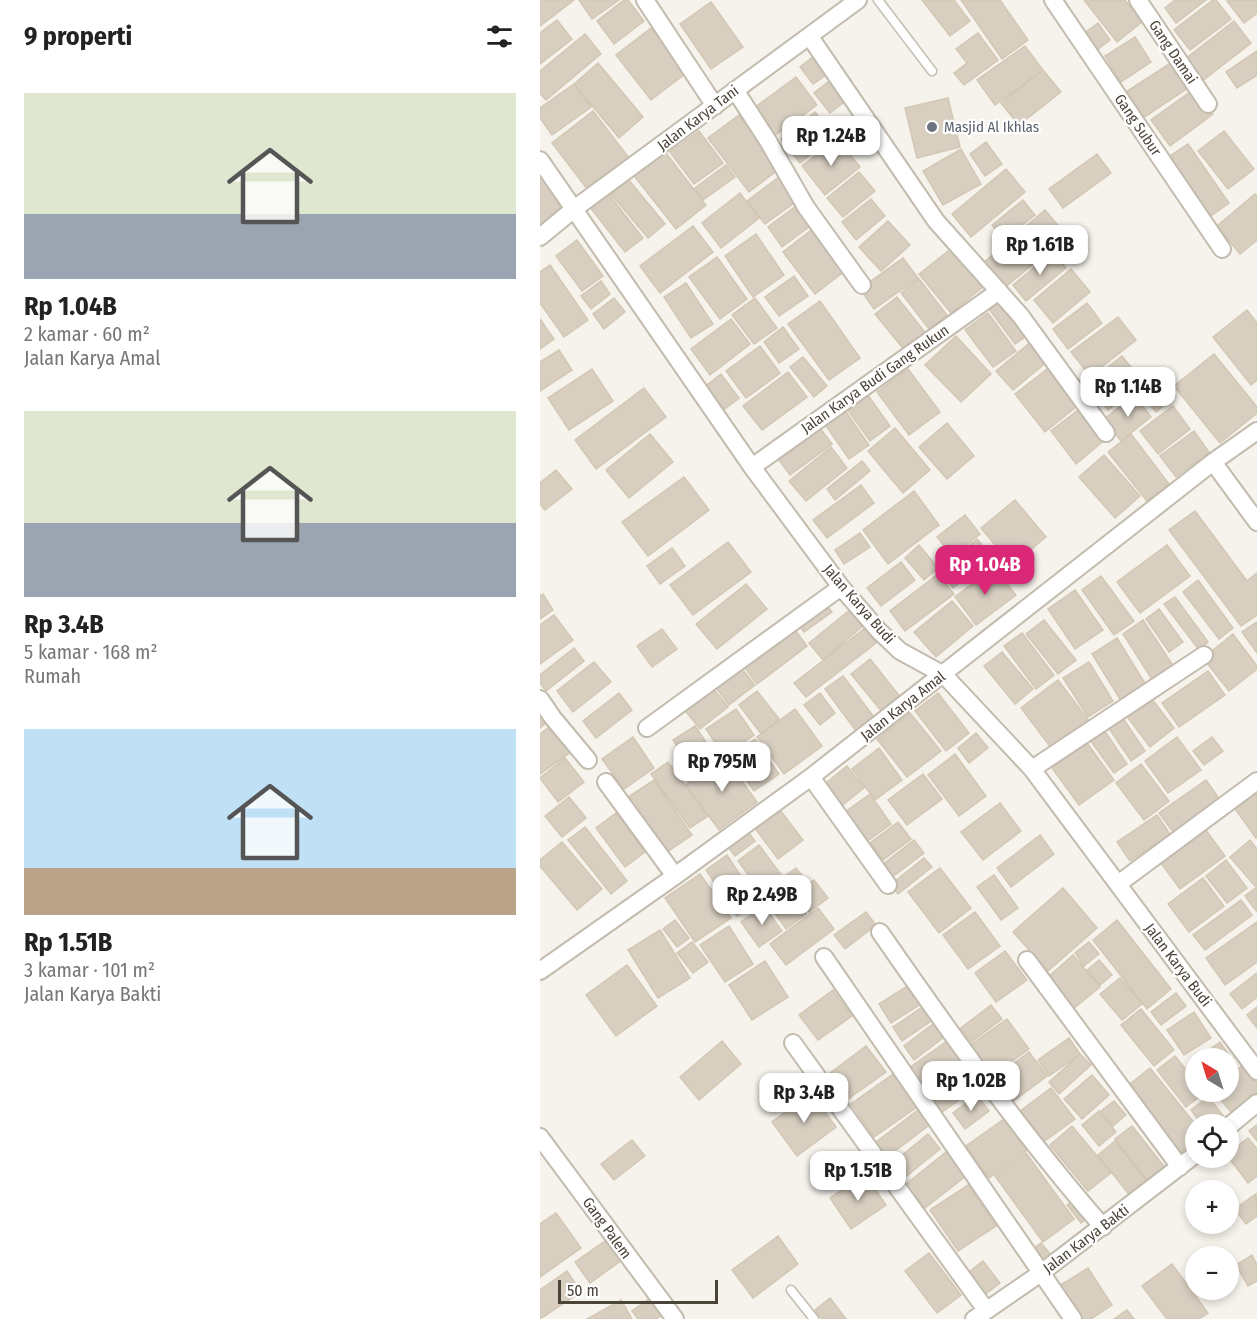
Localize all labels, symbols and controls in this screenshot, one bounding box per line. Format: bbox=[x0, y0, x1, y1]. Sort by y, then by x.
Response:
street label: Gang Damai bbox=[1145, 17, 1201, 87]
icon: filters bbox=[483, 20, 516, 53]
text: 9 properti bbox=[24, 21, 132, 52]
street label: Jalan Karya Tani bbox=[654, 82, 742, 154]
street label: Gang Subur bbox=[1111, 91, 1166, 160]
pin: Rp 1.24B bbox=[769, 116, 893, 167]
place label: Masjid Al Ikhlas bbox=[944, 118, 1039, 136]
marker: Masjid Al Ikhlas bbox=[925, 120, 939, 134]
text: Rp 1.24B bbox=[796, 123, 866, 147]
icon: home bbox=[216, 132, 324, 240]
pin: Rp 1.61B bbox=[978, 225, 1102, 276]
text: Rp 1.61B bbox=[1006, 232, 1074, 256]
text: Rp 1.04B bbox=[24, 291, 117, 322]
street label: Jalan Karya Budi Gang Rukun bbox=[798, 321, 952, 437]
text: 2 kamar · 60 m² bbox=[24, 322, 150, 346]
text: Jalan Karya Amal bbox=[24, 346, 160, 370]
pin: Rp 1.14B bbox=[1066, 367, 1190, 418]
text: Rp 1.14B bbox=[1094, 374, 1162, 398]
icon: home bbox=[216, 450, 324, 558]
pin: Rp 1.04B bbox=[923, 545, 1047, 596]
text: Rp 1.04B bbox=[949, 552, 1021, 576]
street label: Jalan Karya Budi bbox=[820, 561, 898, 647]
text: Rp 3.4B bbox=[24, 609, 104, 640]
text: 5 kamar · 168 m² bbox=[24, 640, 157, 664]
text: Rumah bbox=[24, 664, 81, 688]
street label: Jalan Karya Amal bbox=[857, 667, 949, 745]
pin: Rp 795M bbox=[667, 742, 777, 793]
text: Rp 795M bbox=[687, 749, 757, 773]
icon: home bbox=[216, 768, 324, 876]
pin: Rp 2.49B bbox=[700, 875, 824, 926]
text: Rp 2.49B bbox=[726, 882, 798, 906]
street label: Jalan Karya Budi bbox=[1141, 920, 1215, 1010]
text: Rp 1.51B bbox=[24, 927, 112, 958]
text: 3 kamar · 101 m² bbox=[24, 958, 155, 982]
text: Jalan Karya Bakti bbox=[24, 982, 161, 1006]
north arrow bbox=[1185, 1048, 1239, 1102]
map controls bbox=[1185, 1048, 1239, 1300]
pin: Rp 1.02B bbox=[909, 1061, 1033, 1112]
text: Rp 1.02B bbox=[936, 1068, 1006, 1092]
pin: Rp 3.4B bbox=[749, 1073, 859, 1124]
text: Rp 3.4B bbox=[773, 1080, 835, 1104]
button: locate bbox=[1185, 1114, 1239, 1168]
pin: Rp 1.51B bbox=[796, 1151, 920, 1202]
text: Rp 1.51B bbox=[824, 1158, 892, 1182]
button: + bbox=[1185, 1180, 1239, 1234]
street label: Gang Palem bbox=[579, 1194, 635, 1262]
street label: Jalan Karya Bakti bbox=[1039, 1201, 1133, 1277]
button: − bbox=[1185, 1246, 1239, 1300]
scale bar bbox=[558, 1277, 718, 1304]
text: 50 m bbox=[567, 1281, 599, 1300]

